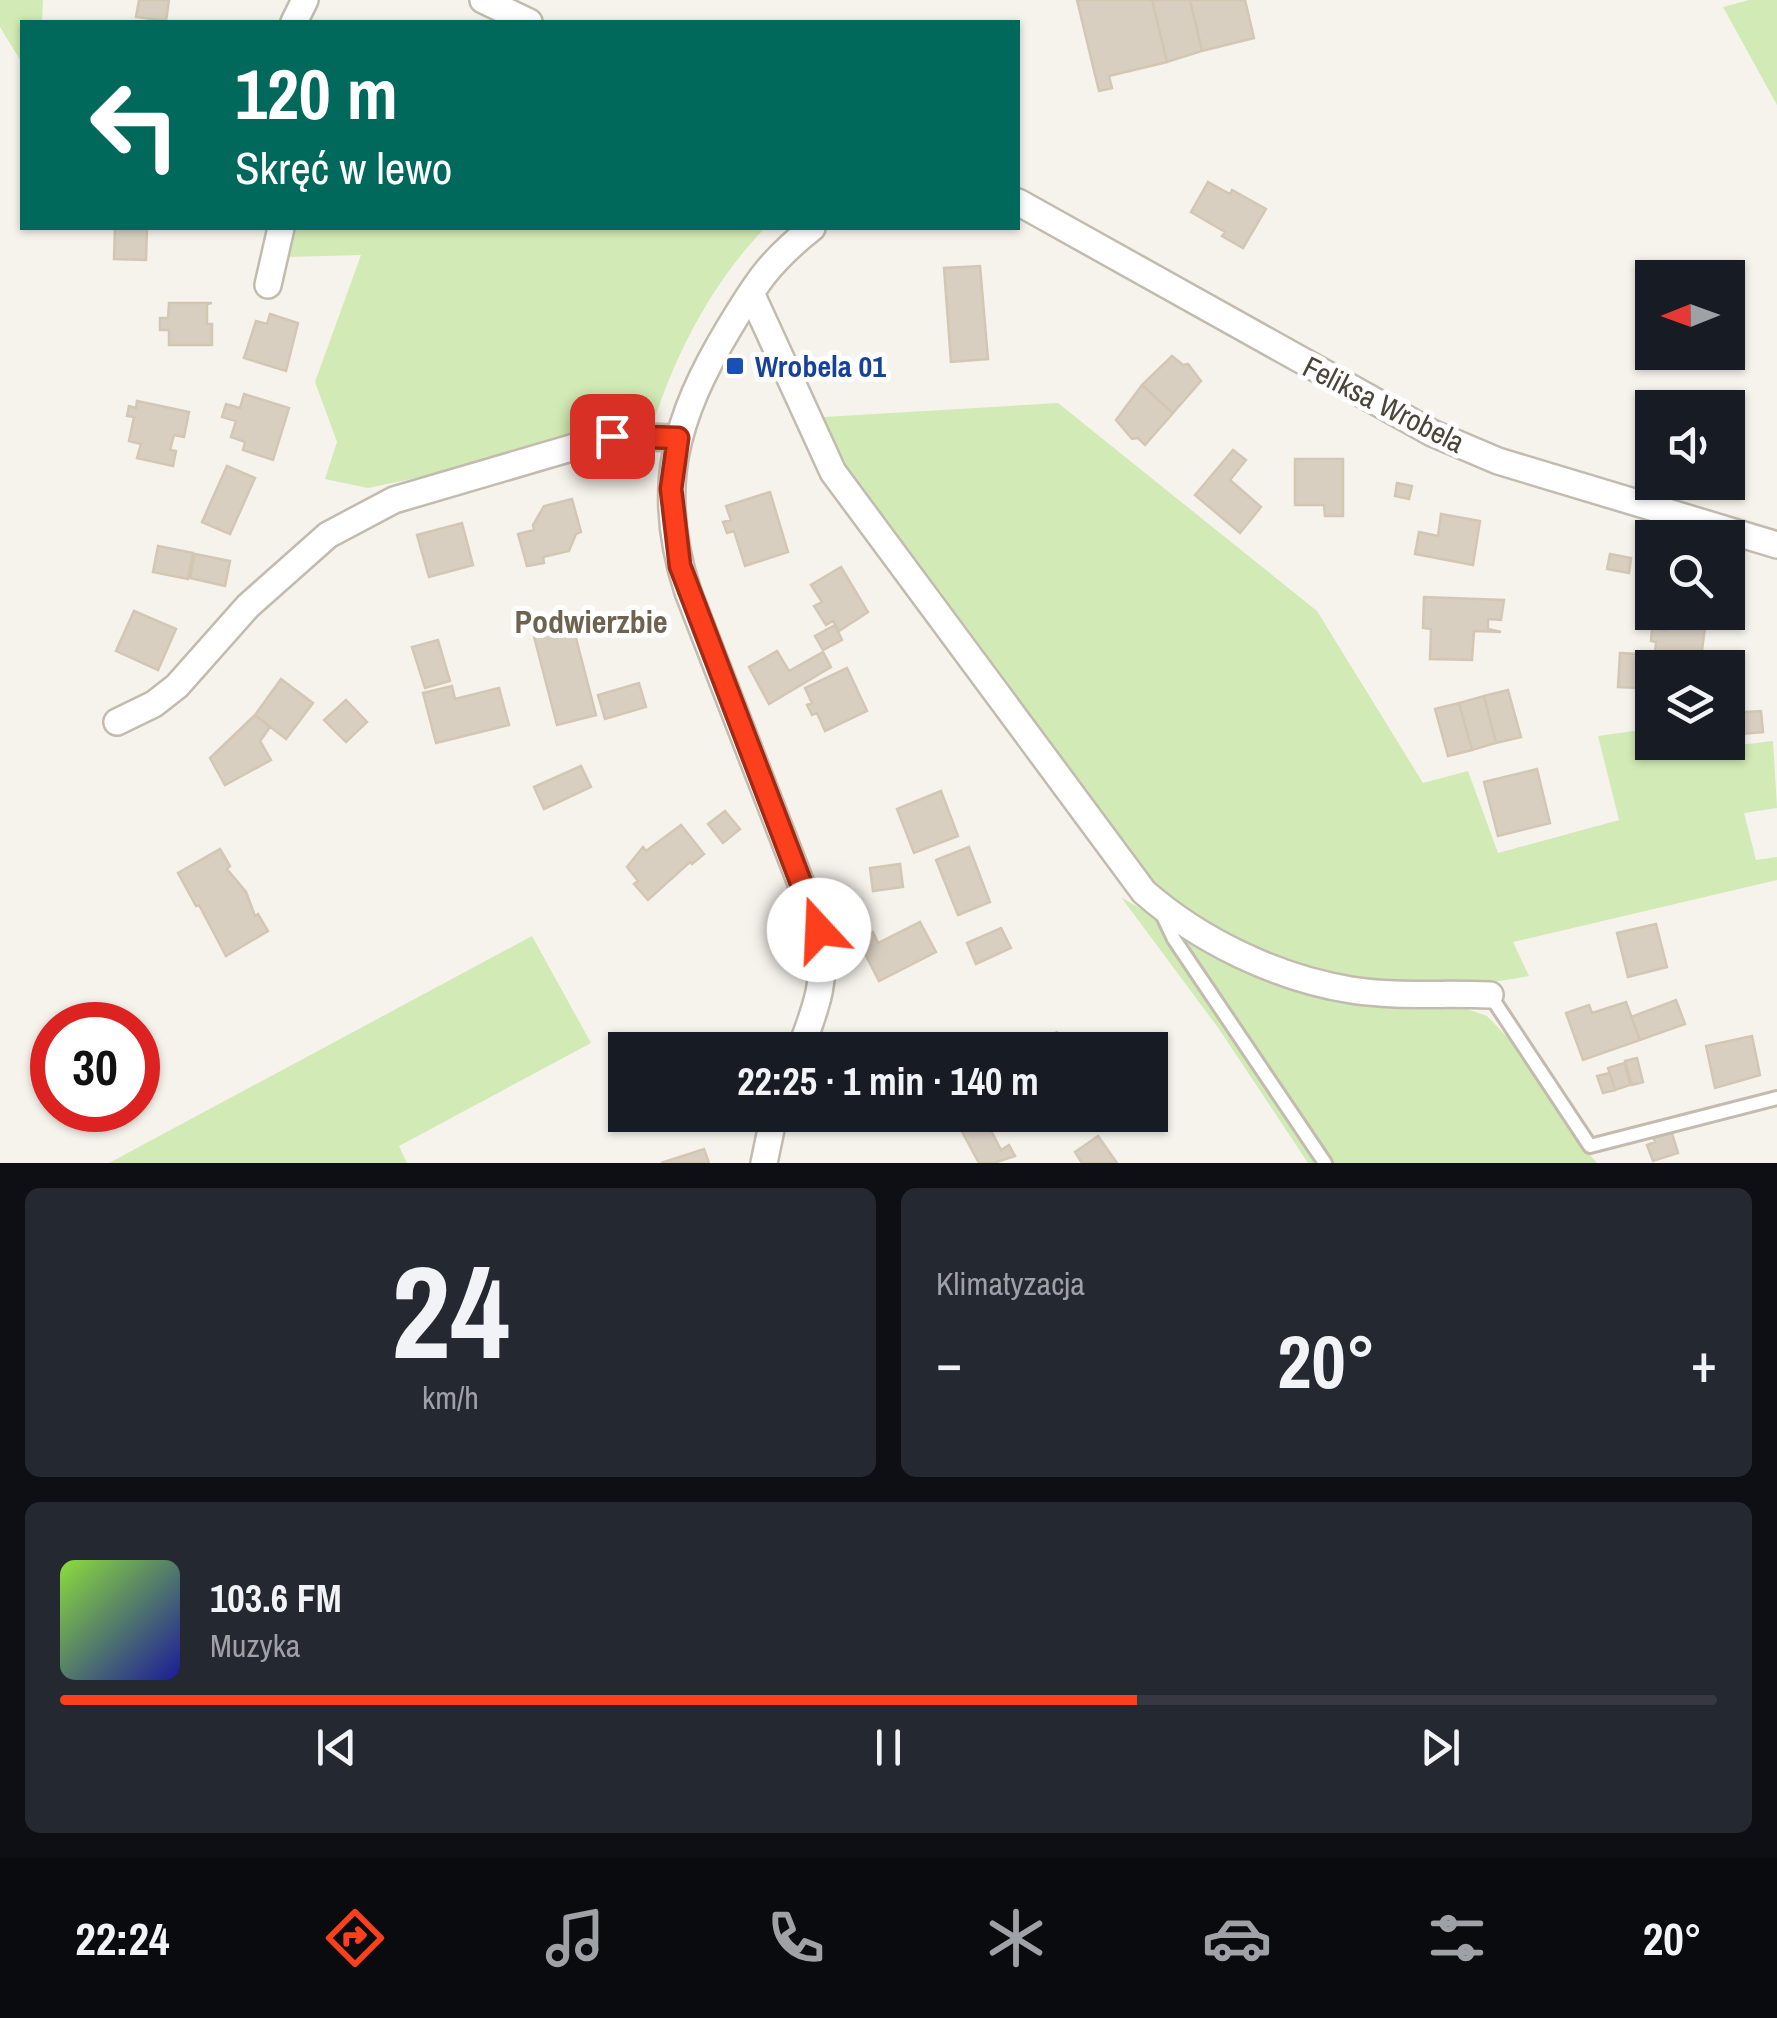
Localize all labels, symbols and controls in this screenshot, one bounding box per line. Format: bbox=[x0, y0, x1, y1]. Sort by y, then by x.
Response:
text: 120 m bbox=[235, 47, 398, 141]
icon: left bbox=[70, 60, 200, 190]
text: Skręć w lewo bbox=[235, 137, 452, 198]
north arrow bbox=[1635, 260, 1745, 370]
map controls bbox=[1635, 260, 1745, 760]
place label: Wrobela 01 bbox=[755, 346, 886, 386]
street label: Feliksa Wrobela bbox=[1296, 346, 1472, 462]
marker: Wrobela 01 bbox=[724, 355, 746, 377]
button: sound bbox=[1635, 390, 1745, 500]
pin bbox=[570, 394, 655, 479]
icon: arrive bbox=[585, 409, 640, 464]
button: search bbox=[1635, 520, 1745, 630]
district label: Podwierzbie bbox=[514, 600, 668, 643]
button: layers bbox=[1635, 650, 1745, 760]
position arrow bbox=[767, 878, 871, 982]
speed limit sign: 30 bbox=[30, 1002, 160, 1132]
text: 22:25 · 1 min · 140 m bbox=[737, 1056, 1039, 1107]
text: 24 bbox=[391, 1223, 510, 1399]
text: Klimatyzacja bbox=[936, 1262, 1085, 1305]
text: 20° bbox=[1277, 1310, 1376, 1411]
text: − bbox=[936, 1325, 962, 1399]
text: + bbox=[1691, 1325, 1717, 1399]
text: km/h bbox=[422, 1376, 479, 1419]
text: 103.6 FM bbox=[210, 1573, 342, 1624]
text: Muzyka bbox=[210, 1624, 300, 1667]
icon: previous bbox=[309, 1720, 364, 1775]
icon: pause bbox=[861, 1720, 916, 1775]
icon: next bbox=[1413, 1720, 1468, 1775]
icon: directions bbox=[320, 1903, 390, 1973]
icon: music bbox=[540, 1903, 610, 1973]
icon: phone bbox=[761, 1903, 831, 1973]
icon: climate bbox=[981, 1903, 1051, 1973]
icon: car bbox=[1202, 1903, 1272, 1973]
icon: filters bbox=[1422, 1903, 1492, 1973]
text: 22:24 bbox=[75, 1908, 170, 1969]
text: 20° bbox=[1643, 1908, 1702, 1969]

